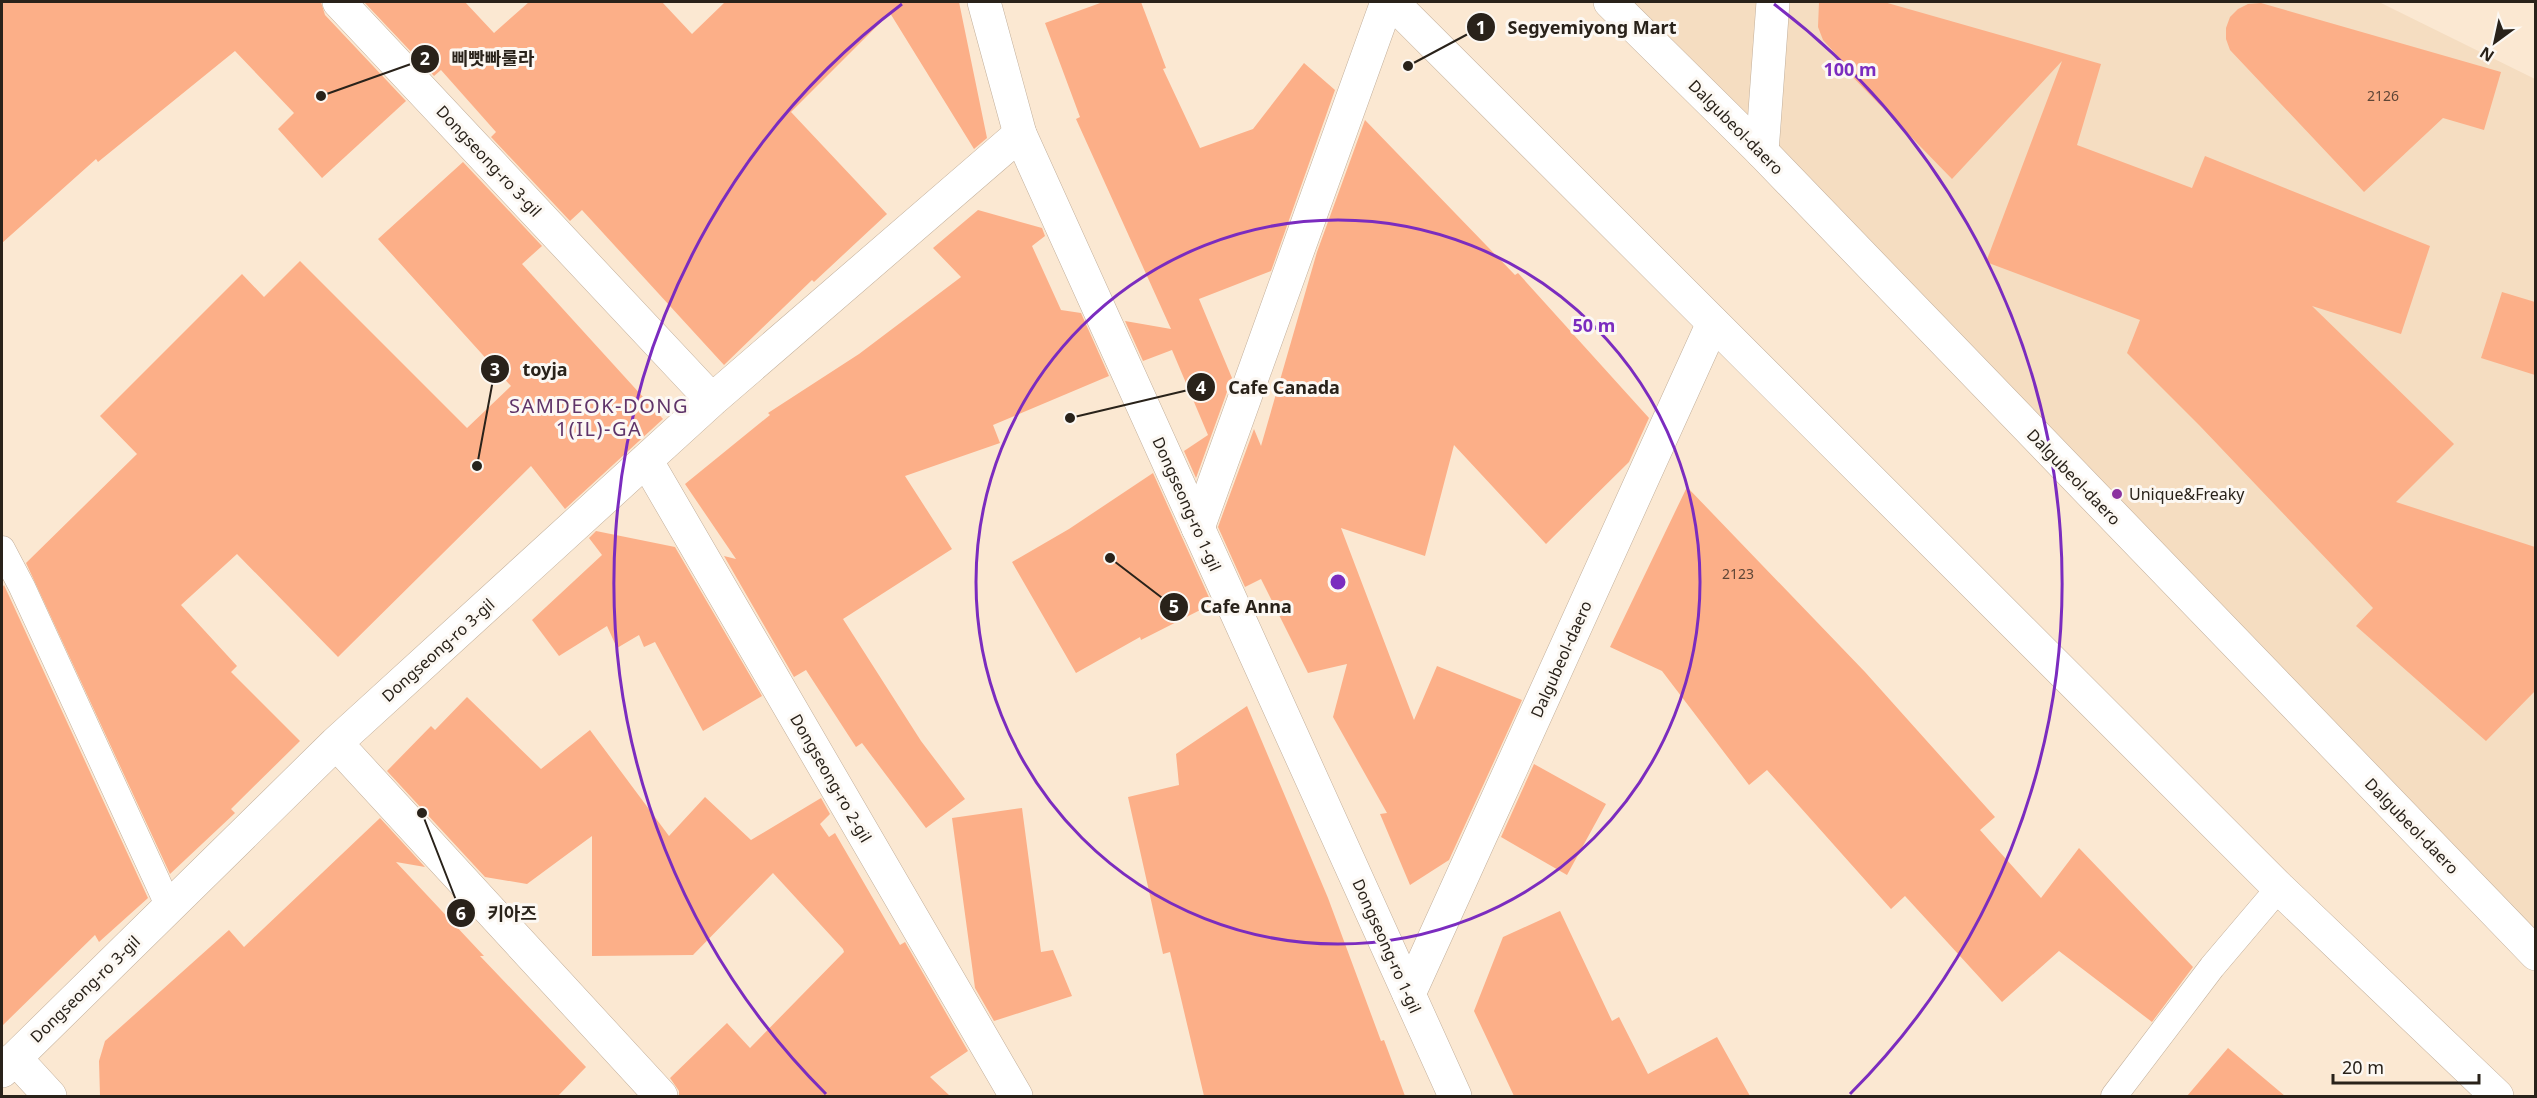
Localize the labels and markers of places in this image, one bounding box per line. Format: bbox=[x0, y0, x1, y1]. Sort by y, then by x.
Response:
callout: Segyemiyong Mart bbox=[1466, 9, 1689, 45]
callout: 삐빳빠룰라 bbox=[410, 41, 547, 77]
callout: toyja bbox=[480, 351, 579, 387]
callout: Cafe Canada bbox=[1186, 369, 1351, 405]
place label: Unique&Freaky bbox=[2129, 483, 2245, 505]
marker: Unique&Freaky bbox=[2110, 487, 2124, 501]
centre of rings bbox=[1328, 572, 1348, 592]
callout: Cafe Anna bbox=[1159, 589, 1304, 625]
callout: 키아즈 bbox=[446, 895, 549, 931]

